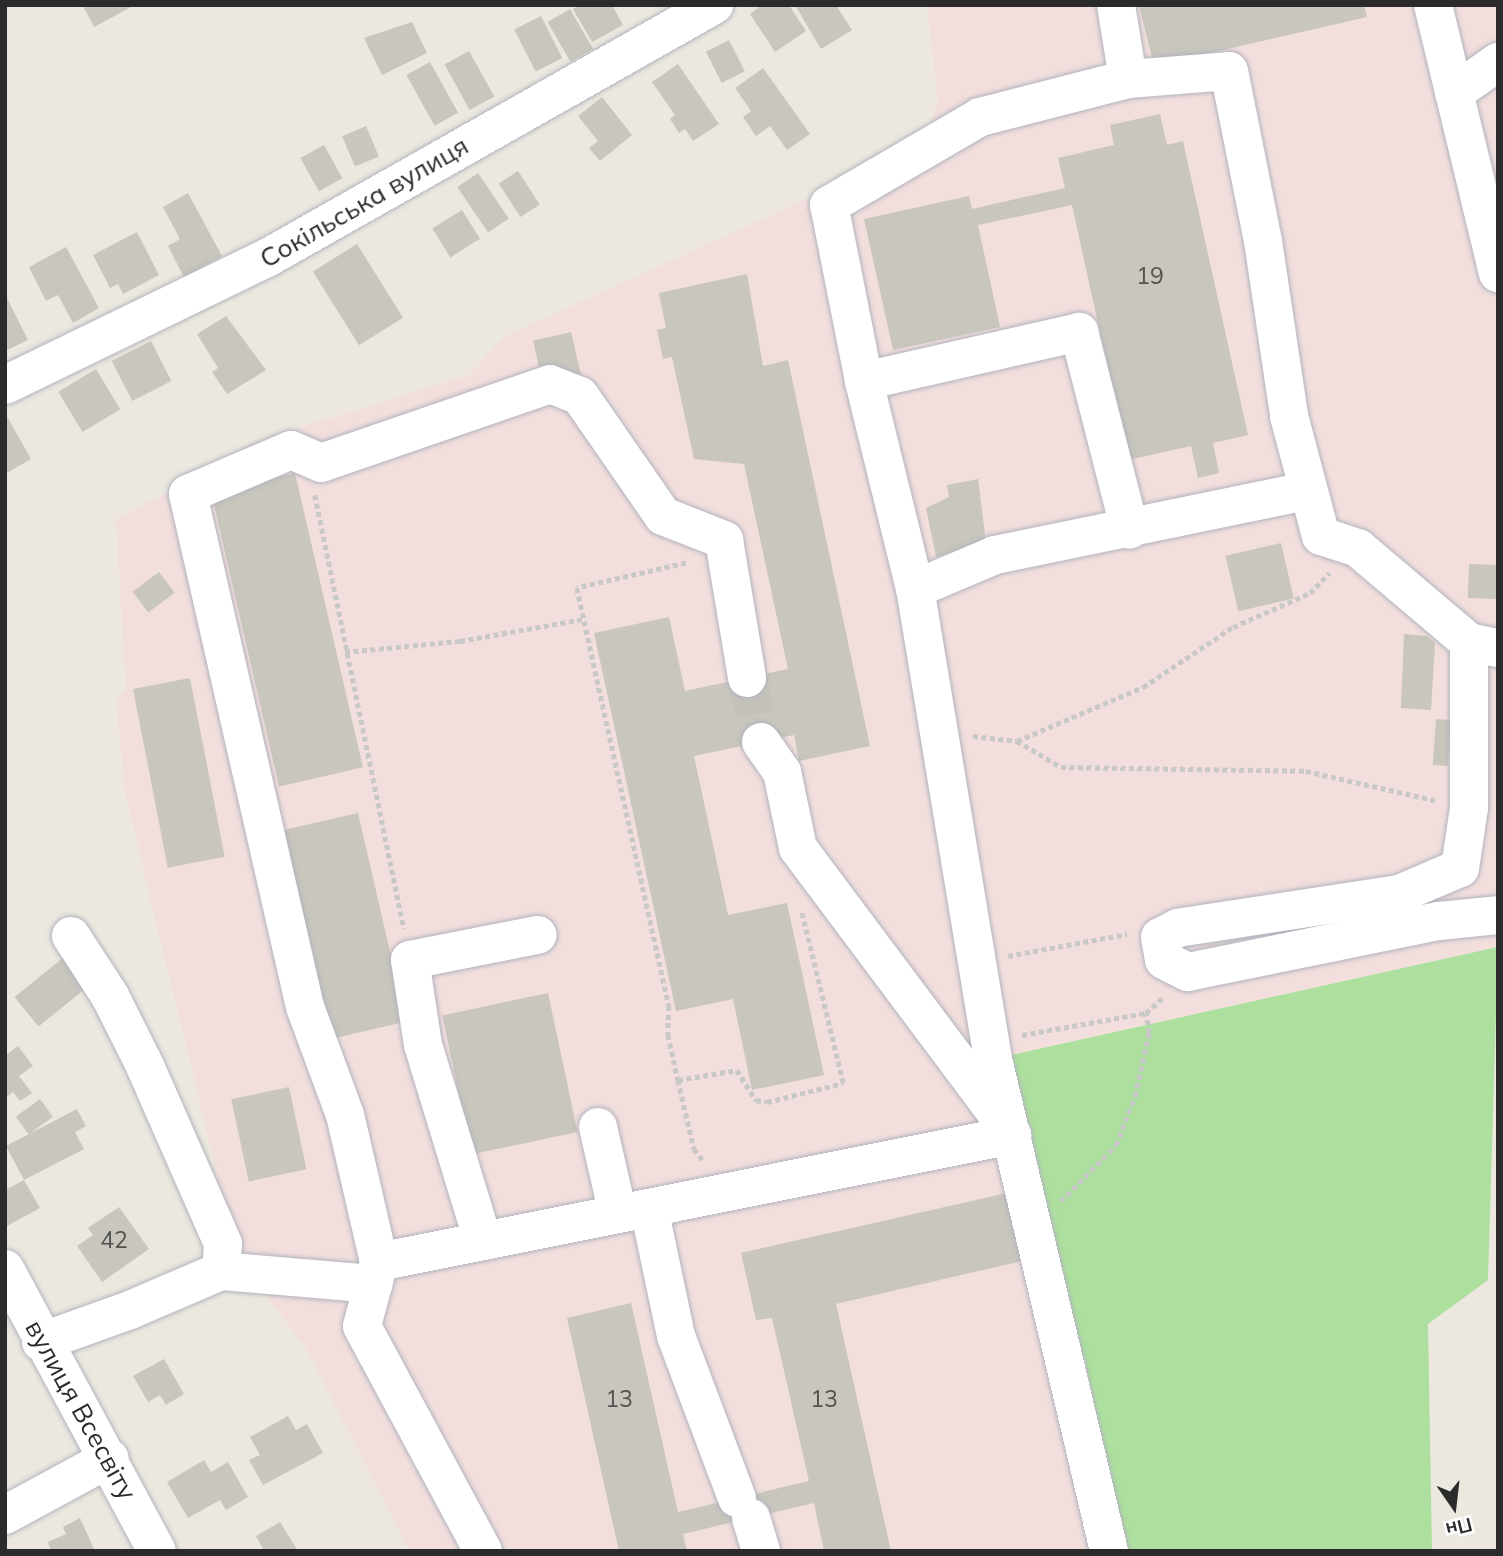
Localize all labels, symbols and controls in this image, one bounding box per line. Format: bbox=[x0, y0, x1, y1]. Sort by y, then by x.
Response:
street label: Сокільська вулиця bbox=[254, 130, 474, 274]
house number: 19 bbox=[1136, 262, 1164, 290]
house number: 42 bbox=[100, 1226, 128, 1254]
street label: вулиця Всесвіту bbox=[19, 1315, 143, 1505]
house number: 13 bbox=[605, 1385, 633, 1413]
house number: 13 bbox=[810, 1385, 838, 1413]
north arrow bbox=[1419, 1472, 1489, 1542]
text: Пн bbox=[1443, 1513, 1475, 1542]

